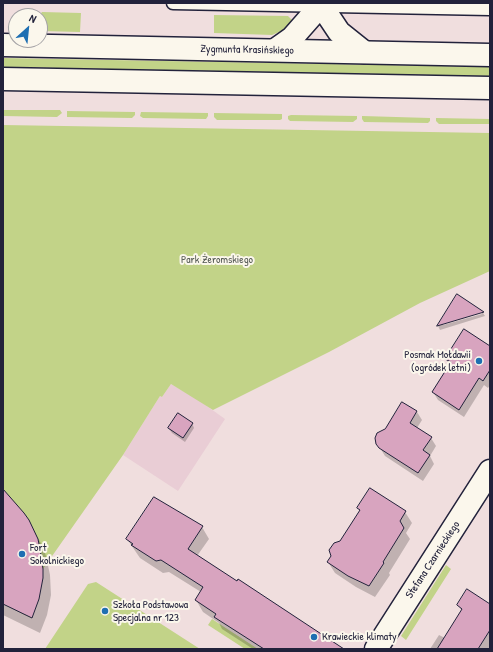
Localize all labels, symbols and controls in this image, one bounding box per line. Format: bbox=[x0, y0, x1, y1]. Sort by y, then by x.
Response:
north arrow bbox=[8, 8, 48, 48]
text: N bbox=[27, 11, 39, 26]
street label: Zygmunta Krasińskiego bbox=[200, 43, 294, 57]
park label: Park Żeromskiego bbox=[181, 253, 253, 267]
place label: Posmak Mołdawii (ogródek letni) bbox=[404, 348, 471, 374]
marker: Posmak Mołdawii (ogródek letni) bbox=[474, 356, 484, 366]
street label: Stefana Czarnieckiego bbox=[403, 519, 463, 601]
place label: Fort Sokolnickiego bbox=[30, 541, 84, 567]
marker: Fort Sokolnickiego bbox=[17, 549, 27, 559]
place label: Szkoła Podstawowa Specjalna nr 123 bbox=[113, 598, 188, 624]
marker: Szkoła Podstawowa Specjalna nr 123 bbox=[100, 606, 110, 616]
place label: Krawieckie klimaty bbox=[322, 630, 397, 644]
marker: Krawieckie klimaty bbox=[309, 632, 319, 642]

